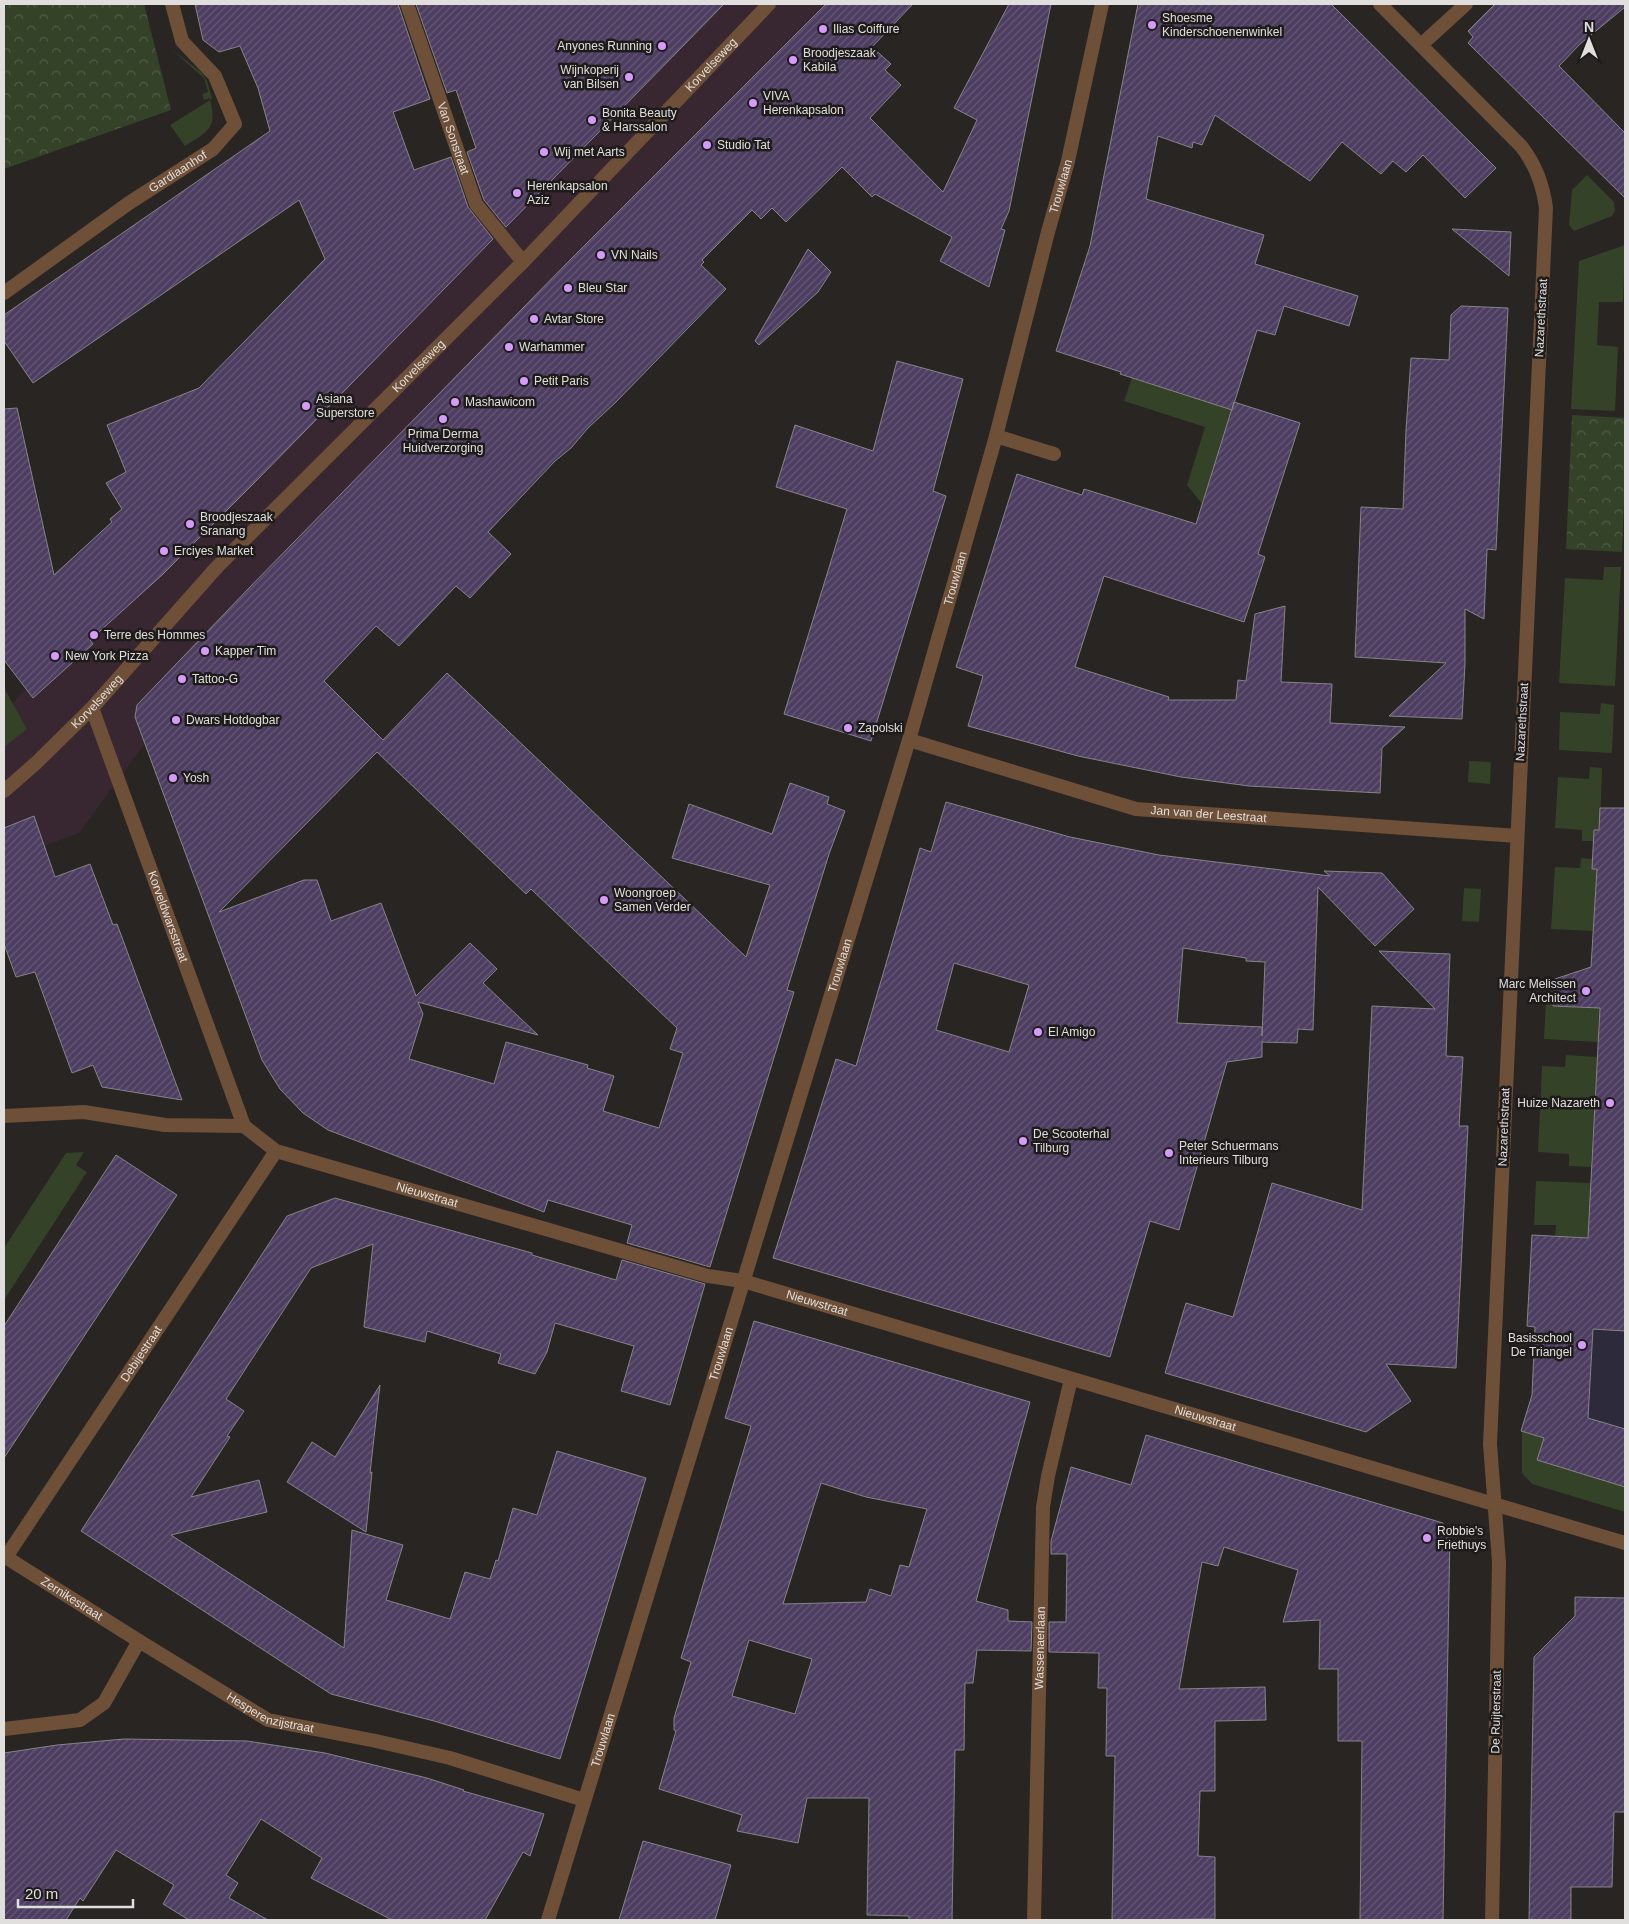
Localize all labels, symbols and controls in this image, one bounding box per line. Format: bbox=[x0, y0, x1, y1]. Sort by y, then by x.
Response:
place label: Shoesme Kinderschoenenwinkel bbox=[1162, 11, 1282, 39]
north arrow bbox=[1564, 15, 1614, 65]
marker: Shoesme Kinderschoenenwinkel bbox=[1146, 19, 1158, 31]
text: N bbox=[1584, 19, 1594, 35]
place label: Ilias Coiffure bbox=[833, 22, 900, 36]
marker: Ilias Coiffure bbox=[817, 23, 829, 35]
street label: Korvelseweg bbox=[682, 35, 740, 94]
place label: Anyones Running bbox=[557, 39, 652, 53]
marker: Anyones Running bbox=[656, 40, 668, 52]
place label: Broodjeszaak Kabila bbox=[803, 46, 877, 74]
marker: Broodjeszaak Kabila bbox=[787, 54, 799, 66]
place label: Wijnkoperij van Bilsen bbox=[560, 63, 619, 91]
marker: Wijnkoperij van Bilsen bbox=[623, 71, 635, 83]
place label: VIVA Herenkapsalon bbox=[763, 89, 844, 117]
marker: VIVA Herenkapsalon bbox=[747, 97, 759, 109]
street label: Van Sonstraat bbox=[434, 100, 472, 177]
place label: Bonita Beauty & Harssalon bbox=[602, 106, 677, 134]
marker: Bonita Beauty & Harssalon bbox=[586, 114, 598, 126]
place label: Studio Tat bbox=[717, 138, 771, 152]
marker: Studio Tat bbox=[701, 139, 713, 151]
place label: Wij met Aarts bbox=[554, 145, 625, 159]
marker: Wij met Aarts bbox=[538, 146, 550, 158]
street label: Gardiaanhof bbox=[146, 148, 210, 195]
street label: Trouwlaan bbox=[1047, 158, 1075, 215]
place label: Herenkapsalon Aziz bbox=[527, 179, 608, 207]
marker: Herenkapsalon Aziz bbox=[511, 187, 523, 199]
place label: VN Nails bbox=[611, 248, 658, 262]
marker: VN Nails bbox=[595, 249, 607, 261]
street label: Nazarethstraat bbox=[1532, 278, 1550, 358]
place label: Bleu Star bbox=[578, 281, 627, 295]
marker: Bleu Star bbox=[562, 282, 574, 294]
place label: Avtar Store bbox=[544, 312, 604, 326]
marker: Avtar Store bbox=[528, 313, 540, 325]
street label: Korvelseweg bbox=[389, 337, 448, 395]
place label: Warhammer bbox=[519, 340, 585, 354]
marker: Warhammer bbox=[503, 341, 515, 353]
place label: Petit Paris bbox=[534, 374, 589, 388]
marker: Petit Paris bbox=[518, 375, 530, 387]
place label: Asiana Superstore bbox=[316, 392, 375, 420]
place label: Mashawicom bbox=[465, 395, 535, 409]
marker: Mashawicom bbox=[449, 396, 461, 408]
marker: Asiana Superstore bbox=[300, 400, 312, 412]
marker: Prima Derma Huidverzorging bbox=[437, 413, 449, 425]
place label: Prima Derma Huidverzorging bbox=[403, 427, 483, 455]
place label: Broodjeszaak Sranang bbox=[200, 510, 274, 538]
marker: Broodjeszaak Sranang bbox=[184, 518, 196, 530]
place label: Erciyes Market bbox=[174, 544, 254, 558]
marker: Erciyes Market bbox=[158, 545, 170, 557]
street label: Trouwlaan bbox=[941, 550, 970, 607]
place label: Terre des Hommes bbox=[104, 628, 205, 642]
marker: Terre des Hommes bbox=[88, 629, 100, 641]
place label: Kapper Tim bbox=[215, 644, 276, 658]
marker: Kapper Tim bbox=[199, 645, 211, 657]
place label: New York Pizza bbox=[65, 649, 149, 663]
marker: New York Pizza bbox=[49, 650, 61, 662]
street label: Korvelseweg bbox=[68, 672, 125, 732]
place label: Tattoo-G bbox=[192, 672, 238, 686]
marker: Tattoo-G bbox=[176, 673, 188, 685]
street label: Nazarethstraat bbox=[1513, 682, 1531, 762]
place label: Dwars Hotdogbar bbox=[186, 713, 279, 727]
marker: Dwars Hotdogbar bbox=[170, 714, 182, 726]
place label: Zapolski bbox=[858, 721, 903, 735]
marker: Zapolski bbox=[842, 722, 854, 734]
place label: Yosh bbox=[183, 771, 209, 785]
marker: Yosh bbox=[167, 772, 179, 784]
street label: Jan van der Leestraat bbox=[1150, 803, 1268, 825]
street label: Korveldwarsstraat bbox=[145, 869, 191, 965]
place label: Woongroep Samen Verder bbox=[614, 886, 691, 914]
marker: Woongroep Samen Verder bbox=[598, 894, 610, 906]
street label: Trouwlaan bbox=[825, 937, 855, 994]
place label: Marc Melissen Architect bbox=[1499, 977, 1577, 1005]
marker: Marc Melissen Architect bbox=[1580, 985, 1592, 997]
place label: El Amigo bbox=[1048, 1025, 1096, 1039]
marker: El Amigo bbox=[1032, 1026, 1044, 1038]
street label: Nazarethstraat bbox=[1496, 1087, 1512, 1167]
place label: Huize Nazareth bbox=[1517, 1096, 1600, 1110]
marker: Huize Nazareth bbox=[1604, 1097, 1616, 1109]
place label: De Scooterhal Tilburg bbox=[1033, 1127, 1109, 1155]
marker: De Scooterhal Tilburg bbox=[1017, 1135, 1029, 1147]
place label: Peter Schuermans Interieurs Tilburg bbox=[1179, 1139, 1278, 1167]
marker: Peter Schuermans Interieurs Tilburg bbox=[1163, 1147, 1175, 1159]
street label: Nieuwstraat bbox=[395, 1179, 460, 1210]
street label: Nieuwstraat bbox=[785, 1287, 850, 1319]
street label: Debijestraat bbox=[118, 1323, 165, 1384]
street label: Trouwlaan bbox=[706, 1325, 736, 1383]
place label: Basisschool De Triangel bbox=[1508, 1331, 1572, 1359]
marker: Basisschool De Triangel bbox=[1576, 1339, 1588, 1351]
street label: Nieuwstraat bbox=[1173, 1403, 1238, 1434]
place label: Robbie's Friethuys bbox=[1437, 1524, 1486, 1552]
marker: Robbie's Friethuys bbox=[1421, 1532, 1433, 1544]
street label: Zernikestraat bbox=[38, 1574, 106, 1624]
street label: Wassenaerlaan bbox=[1032, 1606, 1048, 1690]
street label: De Ruijterstraat bbox=[1488, 1670, 1504, 1754]
street label: Hesperenzijstraat bbox=[224, 1689, 315, 1736]
street label: Trouwlaan bbox=[588, 1712, 618, 1769]
scale bar bbox=[18, 1876, 132, 1908]
text: 20 m bbox=[25, 1885, 58, 1902]

